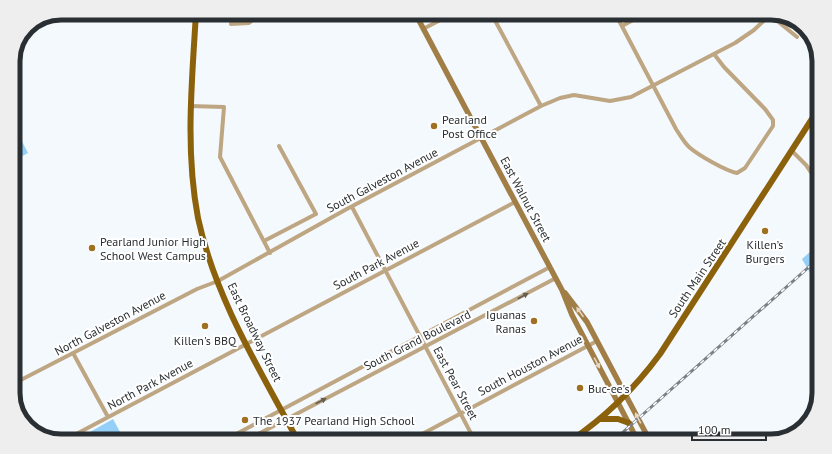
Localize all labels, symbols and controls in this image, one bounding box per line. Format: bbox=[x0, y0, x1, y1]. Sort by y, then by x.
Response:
place label: Pearland Post Office bbox=[442, 112, 497, 141]
marker: Pearland Post Office bbox=[429, 121, 439, 131]
street label: South Galveston Avenue bbox=[324, 144, 440, 216]
street label: East Walnut Street bbox=[497, 154, 555, 244]
marker: Killen’s Burgers bbox=[760, 226, 770, 236]
place label: Pearland Junior High School West Campus bbox=[100, 234, 206, 263]
street label: South Park Avenue bbox=[330, 235, 422, 293]
street label: South Main Street bbox=[665, 236, 729, 320]
place label: Killen’s Burgers bbox=[745, 237, 785, 266]
marker: Pearland Junior High School West Campus bbox=[87, 243, 97, 253]
street label: East Broadway Street bbox=[224, 280, 286, 384]
street label: North Galveston Avenue bbox=[52, 287, 168, 359]
one-way arrow bbox=[517, 292, 529, 299]
street label: South Grand Boulevard bbox=[361, 306, 473, 374]
place label: Iguanas Ranas bbox=[486, 307, 526, 336]
one-way arrow bbox=[576, 307, 584, 317]
marker: Iguanas Ranas bbox=[529, 316, 539, 326]
marker: Killen's BBQ bbox=[200, 321, 210, 331]
street label: South Houston Avenue bbox=[475, 331, 585, 399]
place label: Killen's BBQ bbox=[174, 333, 237, 348]
street label: East Pear Street bbox=[430, 344, 482, 422]
street label: North Park Avenue bbox=[105, 355, 195, 413]
one-way arrow bbox=[593, 357, 600, 368]
place label: Buc-ee's bbox=[588, 381, 630, 396]
marker: Buc-ee's bbox=[575, 383, 585, 393]
one-way arrow bbox=[315, 398, 327, 404]
one-way arrow bbox=[635, 412, 641, 424]
place label: The 1937 Pearland High School bbox=[253, 413, 415, 428]
marker: The 1937 Pearland High School bbox=[240, 415, 250, 425]
scale bar bbox=[692, 416, 766, 442]
text: 100 m bbox=[698, 422, 731, 437]

